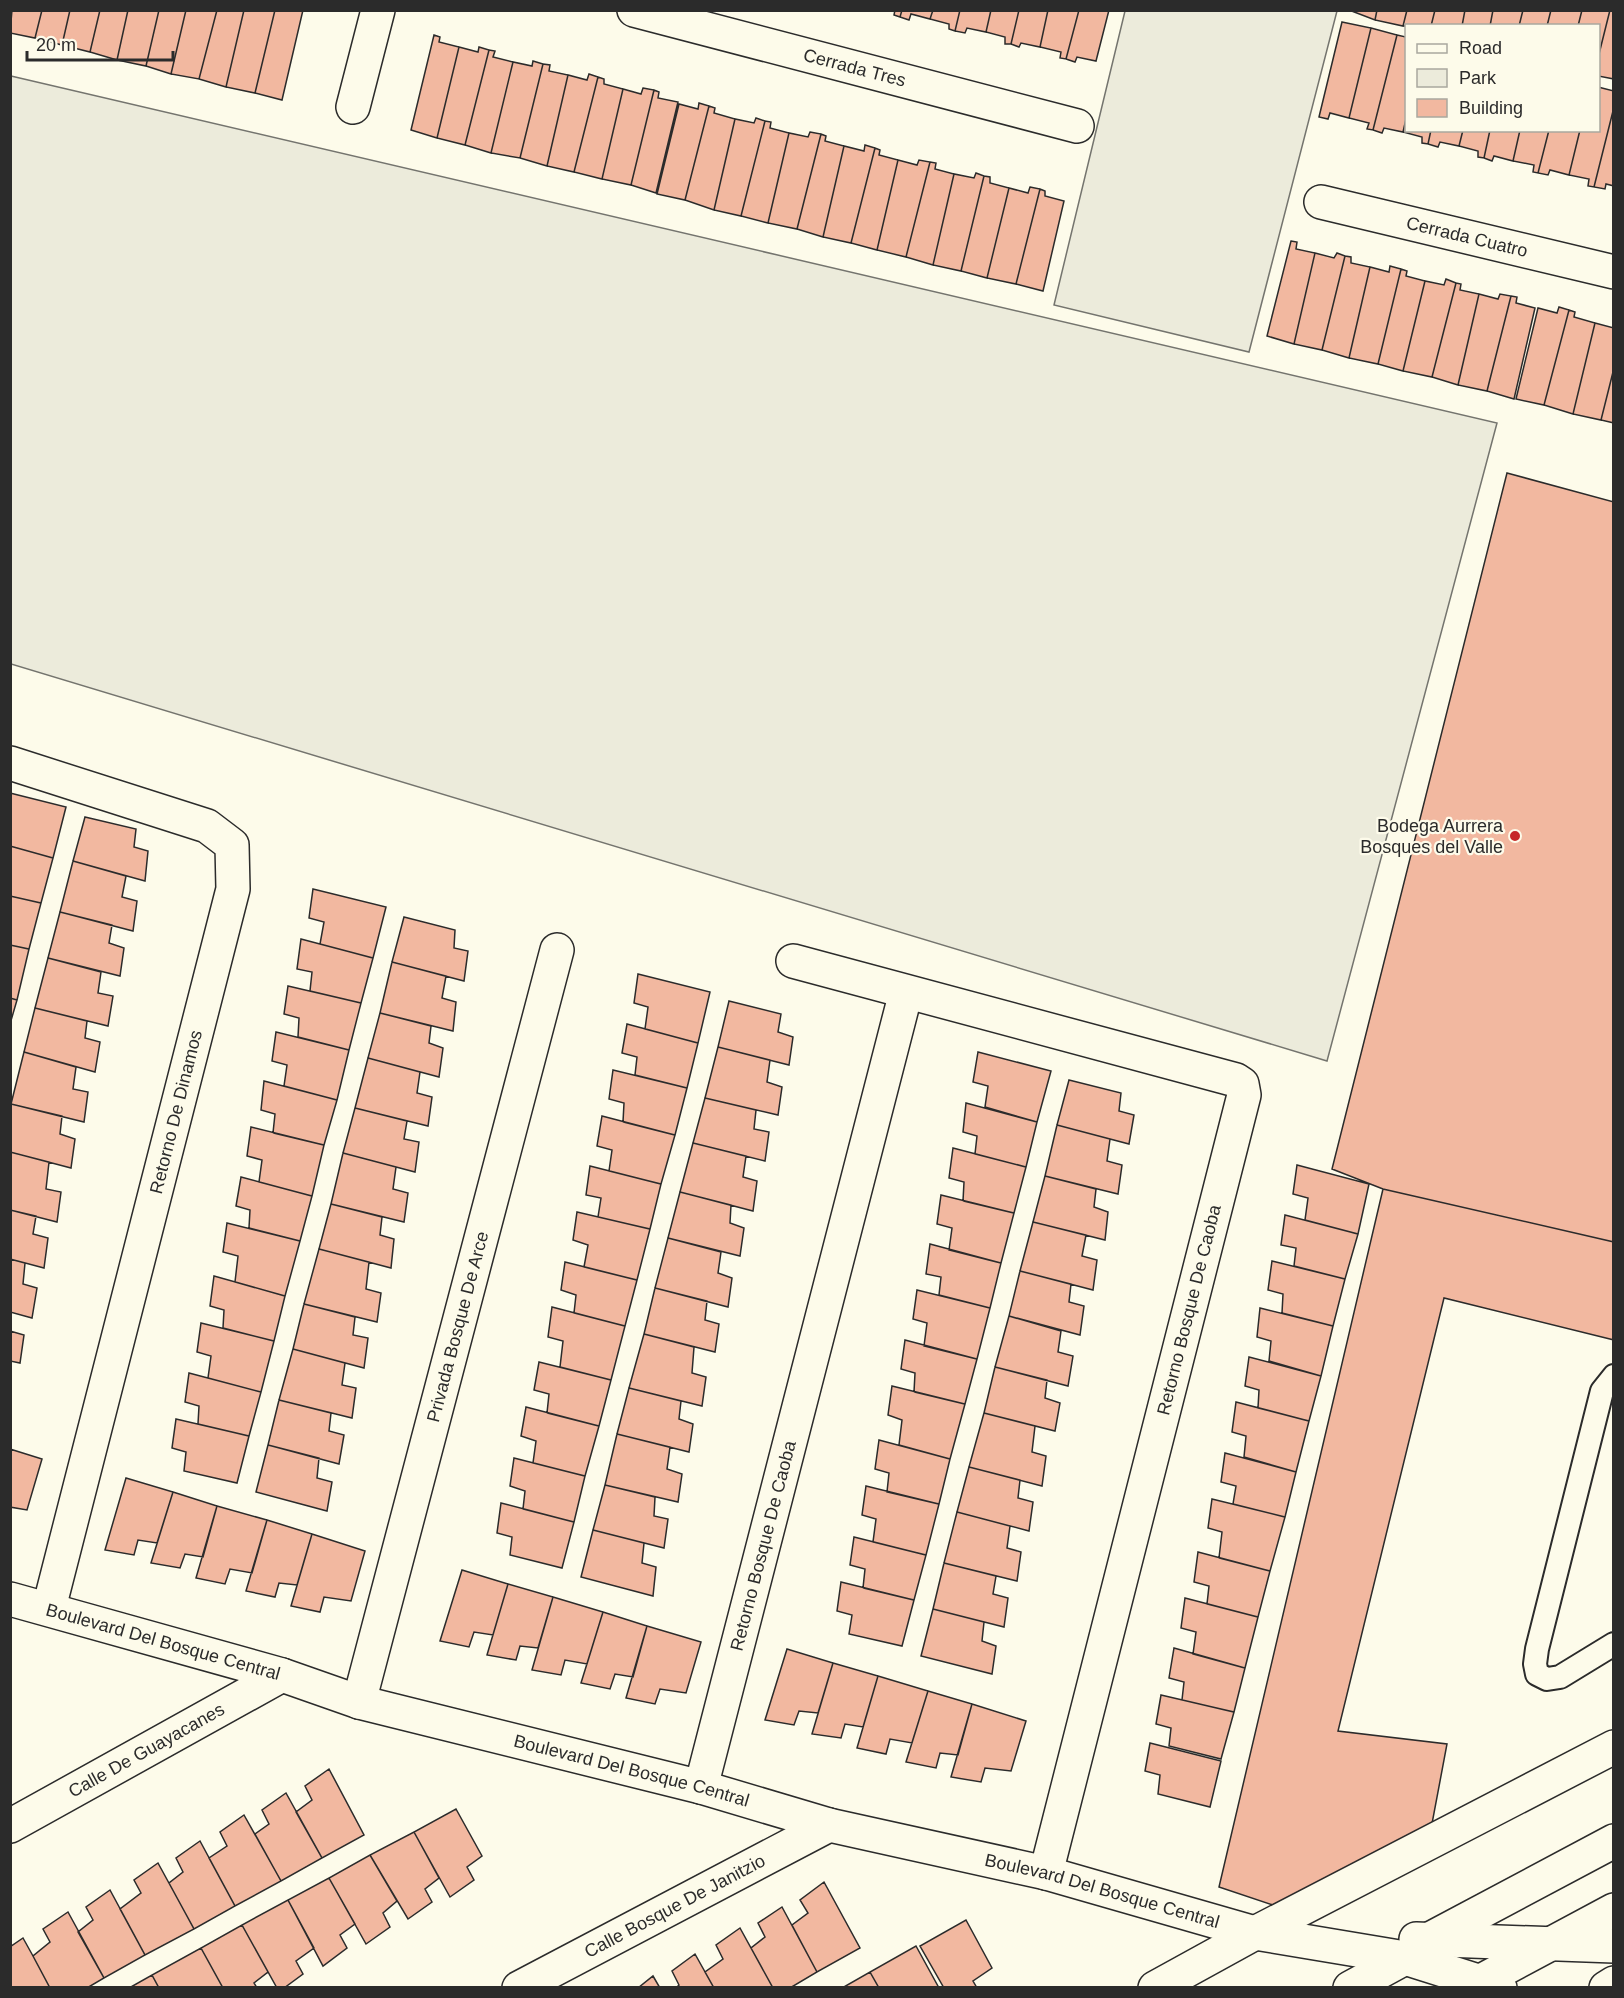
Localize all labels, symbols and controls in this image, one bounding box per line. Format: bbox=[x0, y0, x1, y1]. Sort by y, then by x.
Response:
scale bar bbox=[27, 24, 172, 62]
legend bbox=[1405, 24, 1600, 132]
text: 20 m bbox=[36, 35, 76, 55]
text: Road bbox=[1459, 38, 1502, 58]
street label: Cerrada Tres bbox=[801, 45, 908, 91]
text: Park bbox=[1459, 68, 1497, 88]
text: Building bbox=[1459, 98, 1523, 118]
street label: Cerrada Cuatro bbox=[1404, 213, 1530, 261]
place label: Bodega Aurrera Bosques del Valle bbox=[1360, 816, 1504, 857]
marker: Bodega Aurrera Bosques del Valle bbox=[1508, 829, 1522, 843]
street label: Retorno De Dinamos bbox=[146, 1028, 206, 1196]
street label: Retorno Bosque De Caoba bbox=[1153, 1202, 1225, 1417]
street label: Privada Bosque De Arce bbox=[423, 1229, 492, 1424]
street label: Retorno Bosque De Caoba bbox=[726, 1438, 800, 1653]
street label: Boulevard Del Bosque Central bbox=[44, 1600, 283, 1684]
street label: Calle De Guayacanes bbox=[65, 1699, 228, 1802]
street label: Boulevard Del Bosque Central bbox=[512, 1731, 752, 1811]
street label: Calle Bosque De Janitzio bbox=[581, 1850, 768, 1962]
street label: Boulevard Del Bosque Central bbox=[983, 1850, 1222, 1932]

